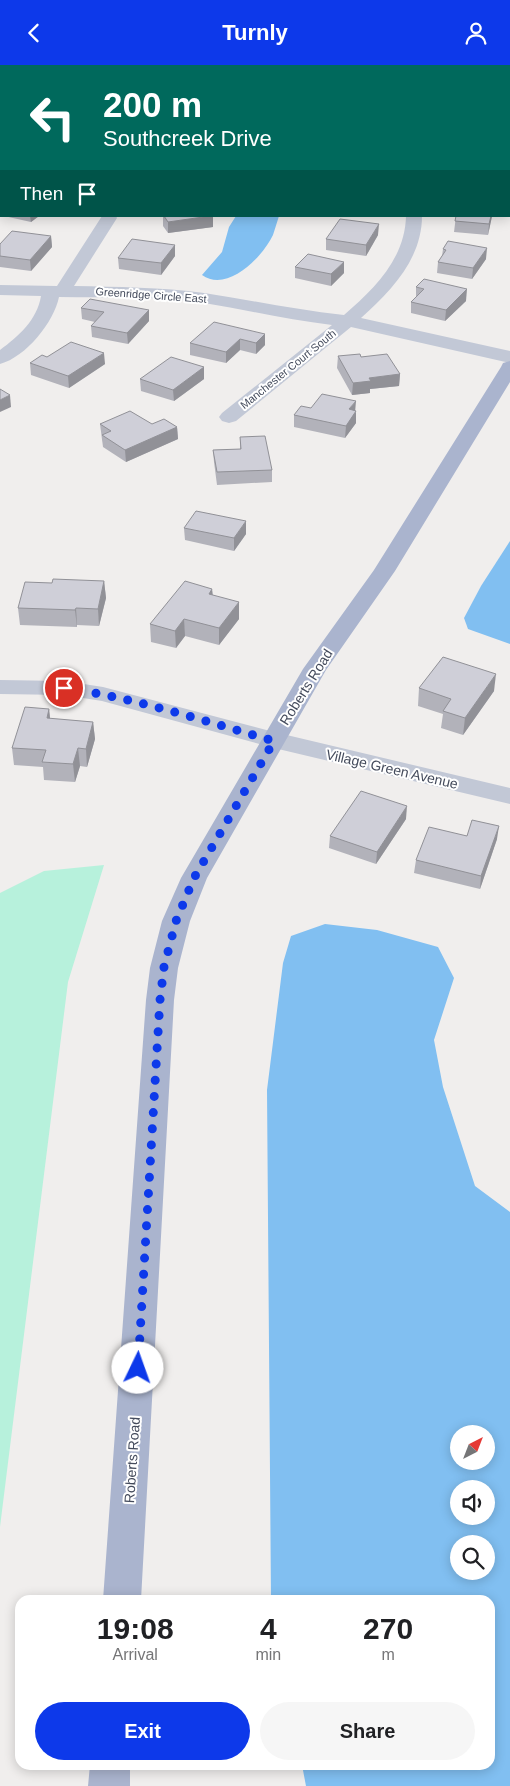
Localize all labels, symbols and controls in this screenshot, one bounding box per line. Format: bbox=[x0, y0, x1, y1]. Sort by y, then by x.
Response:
icon: back bbox=[20, 19, 48, 47]
icon: person bbox=[462, 19, 490, 47]
text: Turnly bbox=[222, 20, 288, 45]
icon: left bbox=[20, 85, 85, 150]
text: 200 m bbox=[103, 85, 202, 124]
text: Southcreek Drive bbox=[103, 126, 272, 151]
icon: arrive bbox=[73, 180, 101, 208]
text: Then bbox=[20, 183, 63, 204]
street label: Greenridge Circle East bbox=[95, 285, 207, 305]
street label: Manchester Court South bbox=[238, 327, 338, 411]
street label: Roberts Road bbox=[276, 646, 336, 728]
pin bbox=[43, 667, 85, 709]
icon: arrive bbox=[50, 674, 78, 702]
street label: Village Green Avenue bbox=[324, 746, 460, 792]
position arrow bbox=[111, 1341, 163, 1393]
street label: Roberts Road bbox=[121, 1416, 143, 1504]
north arrow bbox=[450, 1425, 495, 1470]
map controls bbox=[450, 1425, 495, 1580]
button: sound bbox=[450, 1480, 495, 1525]
button: search bbox=[450, 1535, 495, 1580]
text: 19:08 bbox=[97, 1612, 174, 1645]
text: 4 bbox=[260, 1612, 277, 1645]
text: 270 bbox=[363, 1612, 413, 1645]
text: Arrival bbox=[113, 1646, 158, 1663]
text: min bbox=[255, 1646, 281, 1663]
text: m bbox=[381, 1646, 395, 1663]
button: Exit bbox=[35, 1702, 250, 1760]
button: Share bbox=[260, 1702, 475, 1760]

